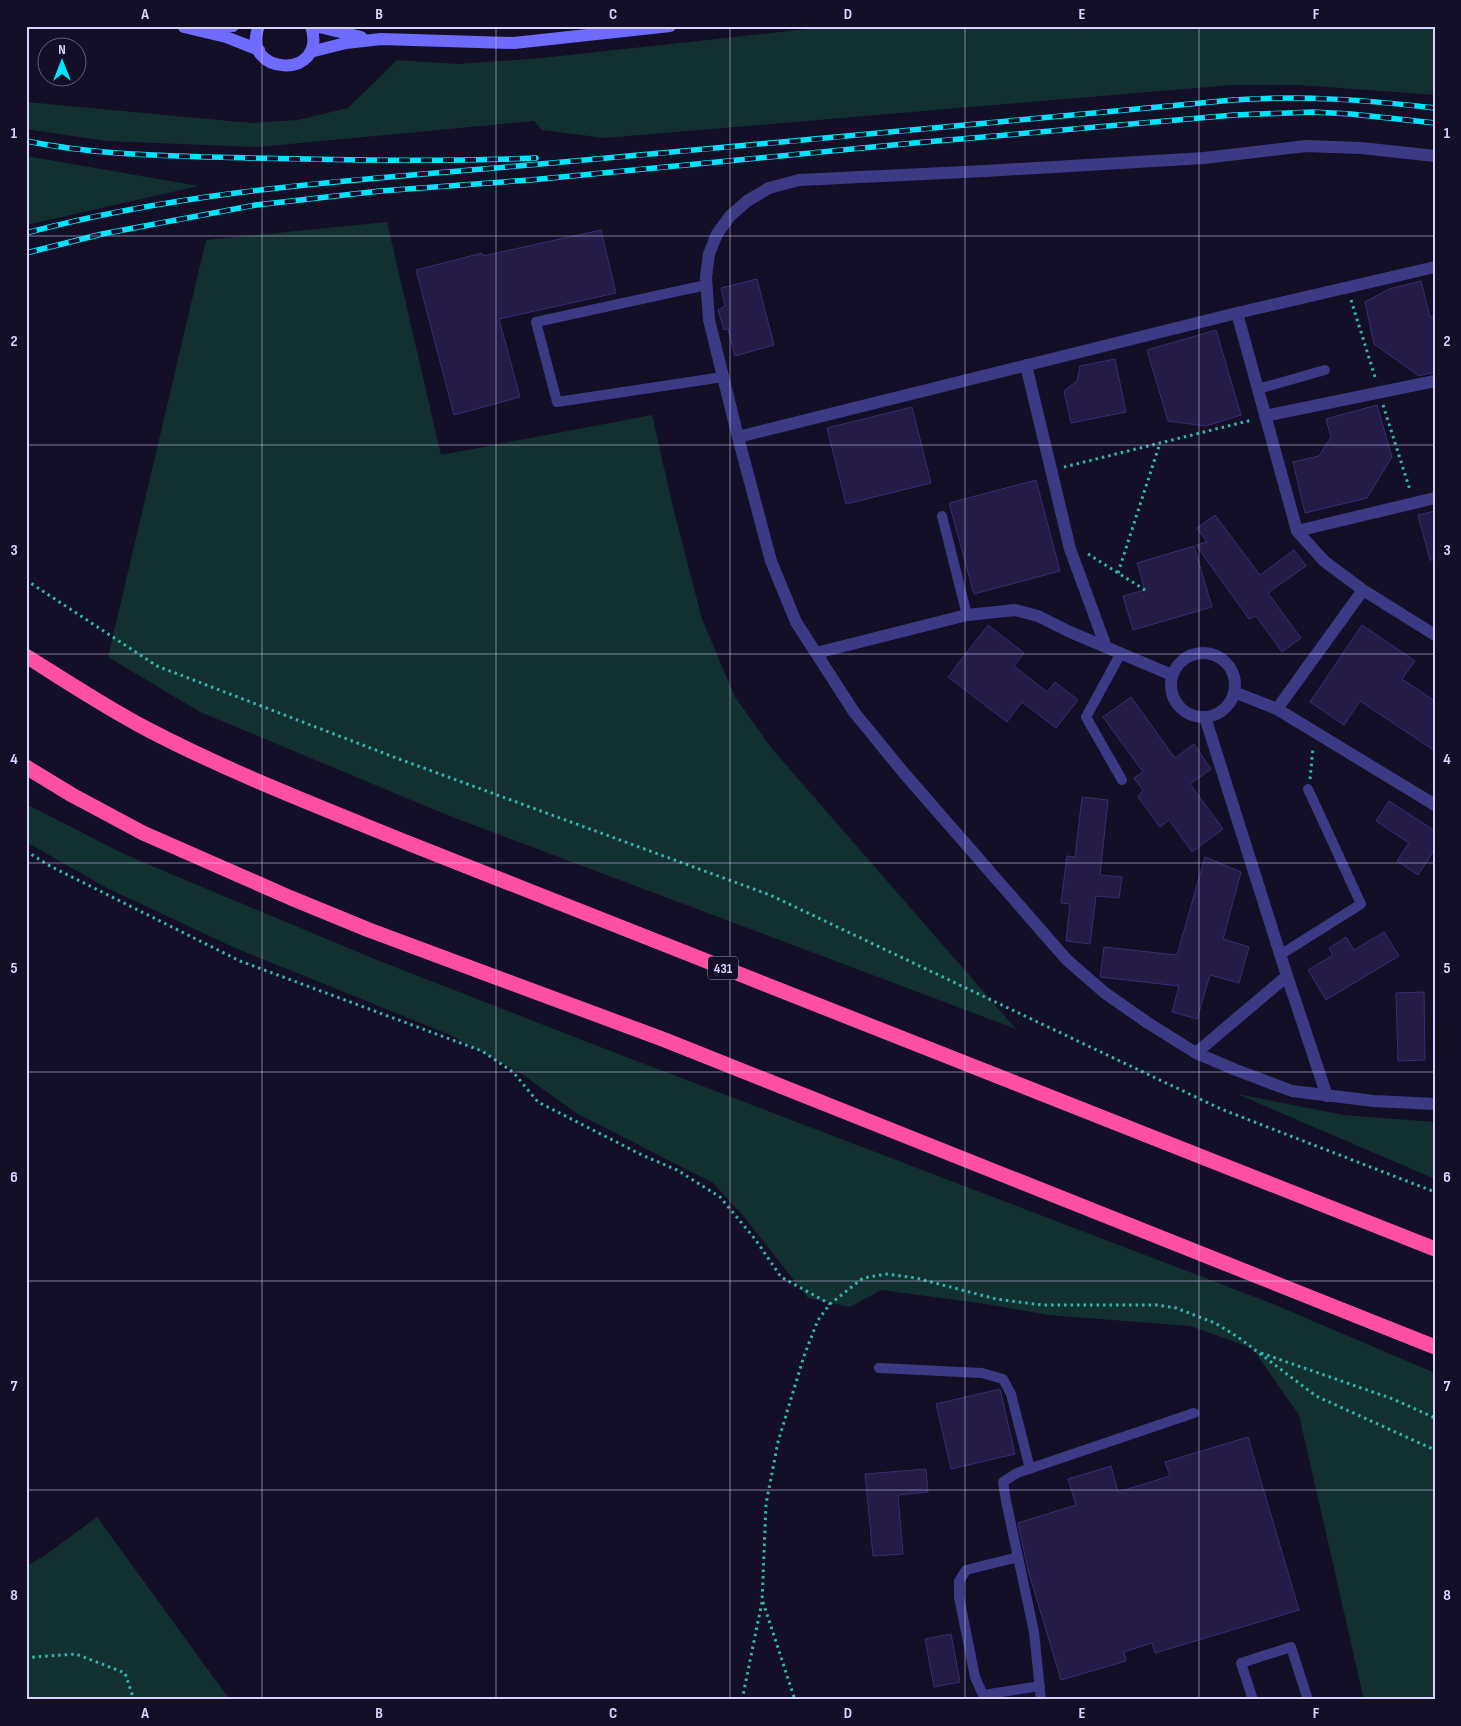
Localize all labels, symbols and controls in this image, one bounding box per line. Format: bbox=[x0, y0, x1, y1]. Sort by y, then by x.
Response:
text: A bbox=[140, 5, 149, 24]
text: B bbox=[375, 5, 383, 24]
text: C bbox=[609, 5, 617, 24]
text: D bbox=[844, 5, 852, 24]
text: E bbox=[1079, 5, 1086, 24]
text: F bbox=[1313, 5, 1320, 24]
north arrow bbox=[38, 38, 88, 88]
text: N bbox=[58, 41, 66, 58]
text: 1 bbox=[11, 124, 18, 143]
text: 1 bbox=[1444, 124, 1451, 143]
text: 2 bbox=[10, 332, 18, 351]
text: 2 bbox=[1443, 332, 1451, 351]
text: 3 bbox=[10, 541, 18, 560]
text: 3 bbox=[1443, 541, 1451, 560]
text: 4 bbox=[10, 750, 18, 769]
text: 4 bbox=[1443, 750, 1451, 769]
road number: 431 bbox=[708, 956, 738, 980]
text: 5 bbox=[10, 959, 18, 978]
text: 5 bbox=[1443, 959, 1451, 978]
text: 6 bbox=[10, 1168, 18, 1187]
text: 6 bbox=[1443, 1168, 1451, 1187]
text: 7 bbox=[11, 1377, 18, 1396]
text: 7 bbox=[1444, 1377, 1451, 1396]
text: 8 bbox=[10, 1586, 18, 1605]
text: 8 bbox=[1443, 1586, 1451, 1605]
text: A bbox=[140, 1704, 149, 1723]
text: B bbox=[375, 1704, 383, 1723]
text: C bbox=[609, 1704, 617, 1723]
text: D bbox=[844, 1704, 852, 1723]
text: E bbox=[1079, 1704, 1086, 1723]
text: F bbox=[1313, 1704, 1320, 1723]

